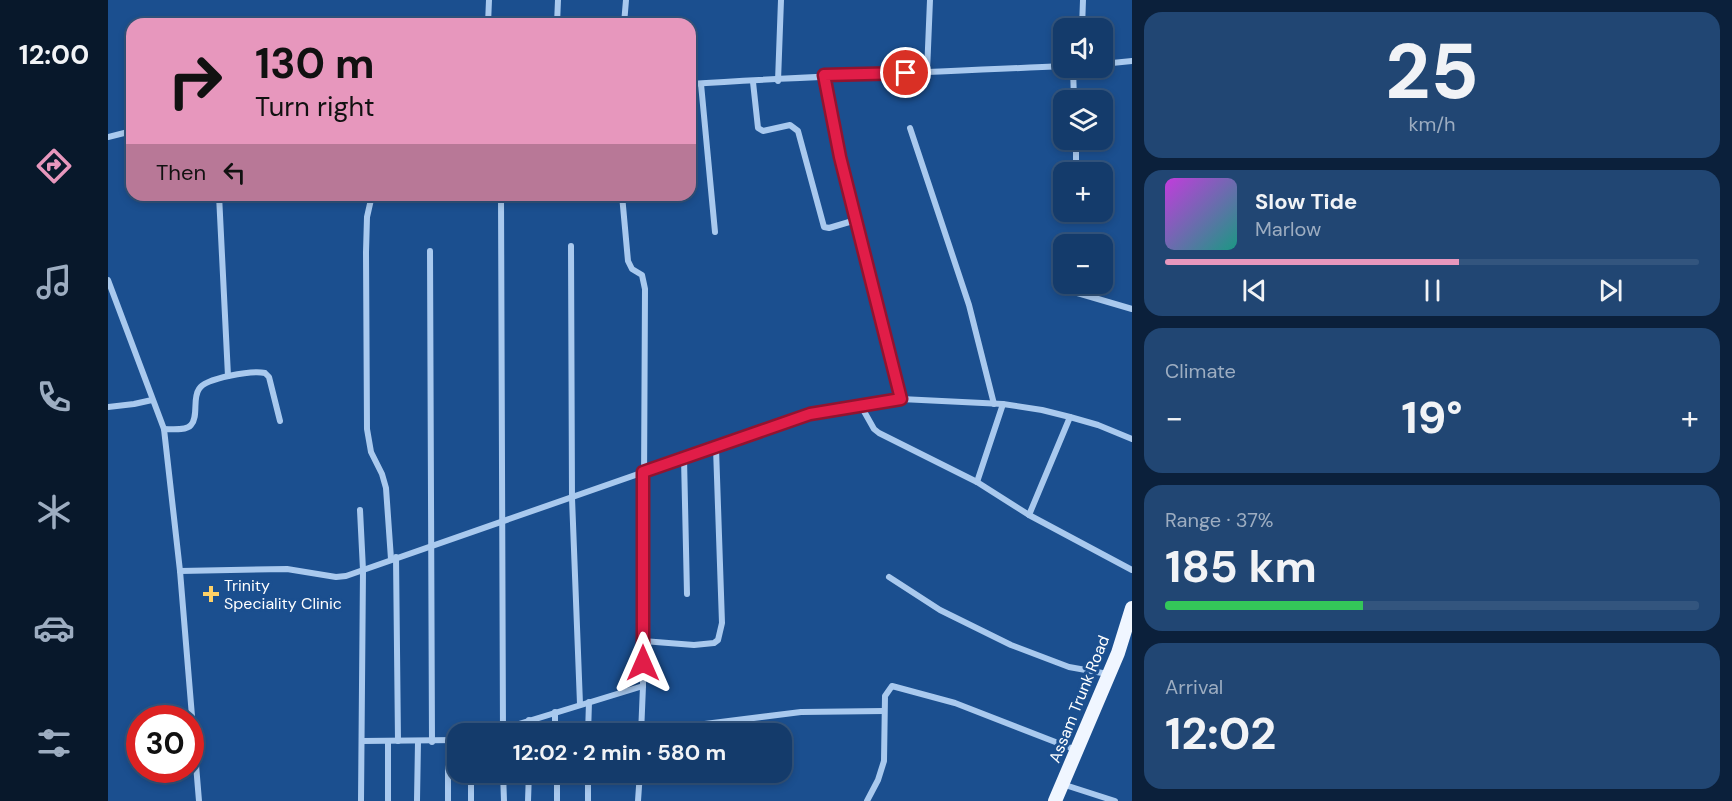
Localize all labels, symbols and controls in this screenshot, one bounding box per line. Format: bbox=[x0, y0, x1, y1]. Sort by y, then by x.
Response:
map controls bbox=[1053, 18, 1113, 294]
button: sound bbox=[1053, 18, 1113, 78]
text: 25 bbox=[1385, 21, 1479, 122]
text: 130 m bbox=[255, 36, 375, 91]
text: 12:00 bbox=[19, 37, 89, 72]
icon: right bbox=[156, 42, 234, 120]
pin bbox=[880, 47, 931, 98]
icon: arrive bbox=[889, 56, 922, 89]
text: Turn right bbox=[255, 89, 375, 124]
button: layers bbox=[1053, 90, 1113, 150]
text: km/h bbox=[1408, 111, 1456, 137]
icon: directions bbox=[33, 145, 75, 187]
icon: left bbox=[218, 156, 251, 189]
text: Then bbox=[156, 158, 206, 187]
button: + bbox=[1053, 162, 1113, 222]
text: Slow Tide bbox=[1255, 187, 1357, 216]
text: Marlow bbox=[1255, 216, 1321, 242]
button: − bbox=[1053, 234, 1113, 294]
icon: music bbox=[33, 261, 75, 303]
icon: previous bbox=[1238, 274, 1271, 307]
icon: pause bbox=[1416, 274, 1449, 307]
icon: next bbox=[1594, 274, 1627, 307]
text: Climate bbox=[1165, 358, 1236, 384]
icon: phone bbox=[33, 376, 75, 418]
text: 19° bbox=[1401, 388, 1463, 447]
text: − bbox=[1165, 396, 1183, 439]
text: + bbox=[1681, 396, 1699, 439]
icon: climate bbox=[33, 491, 75, 533]
text: Range · 37% bbox=[1165, 507, 1274, 533]
text: 185 km bbox=[1165, 537, 1317, 596]
place label: Trinity Speciality Clinic bbox=[224, 575, 342, 614]
marker: Trinity Speciality Clinic bbox=[202, 585, 220, 603]
icon: car bbox=[33, 607, 75, 649]
position arrow bbox=[611, 631, 675, 695]
street label: Assam Trunk Road bbox=[1044, 632, 1114, 766]
text: Arrival bbox=[1165, 674, 1223, 700]
text: 12:02 bbox=[1165, 704, 1276, 763]
speed limit sign: 30 bbox=[126, 705, 204, 783]
icon: filters bbox=[33, 722, 75, 764]
text: 12:02 · 2 min · 580 m bbox=[513, 738, 726, 767]

